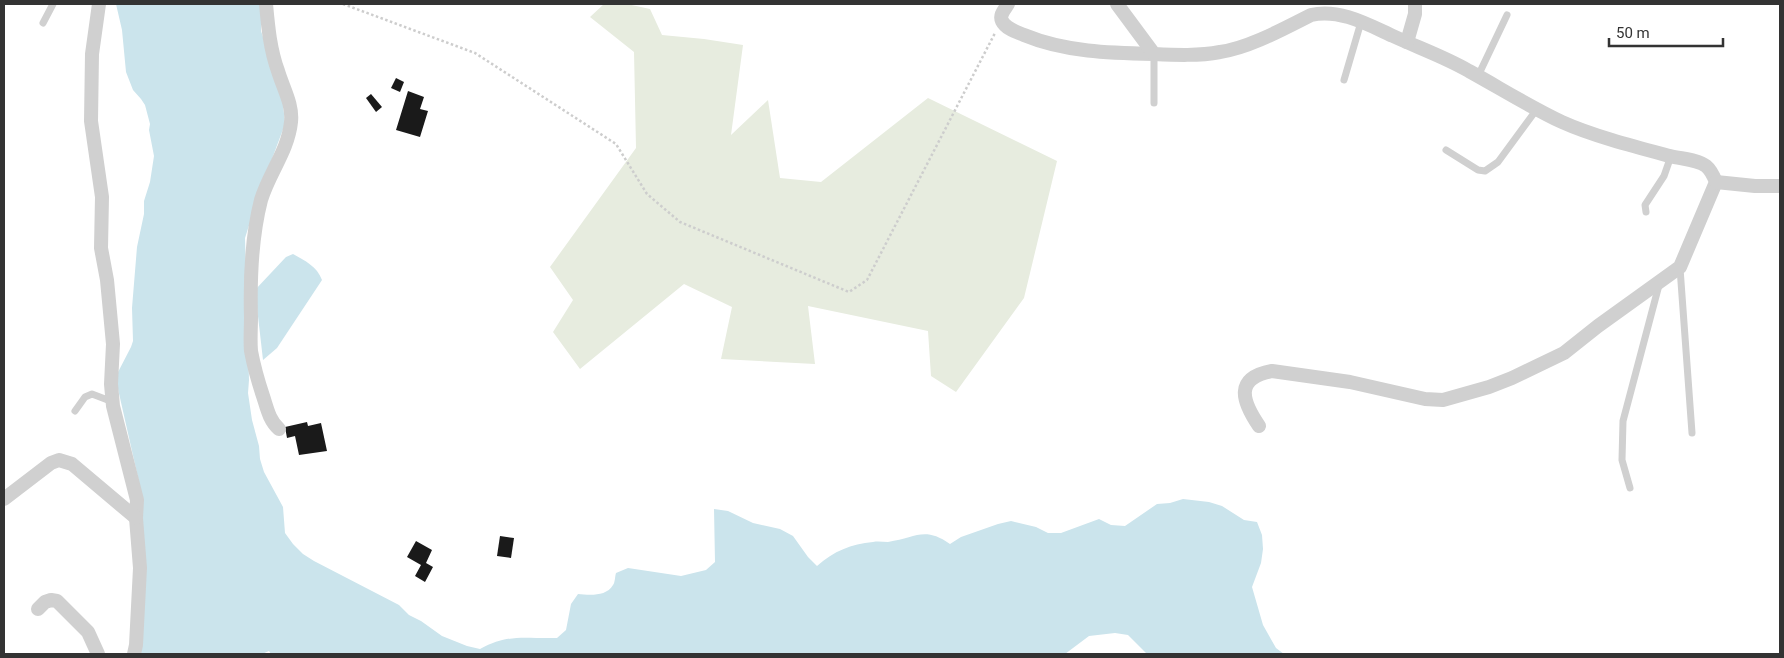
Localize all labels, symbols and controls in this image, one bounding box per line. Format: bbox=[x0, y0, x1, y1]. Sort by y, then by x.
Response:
scale bar bbox=[1609, 15, 1723, 47]
text: 50 m bbox=[1616, 24, 1650, 42]

